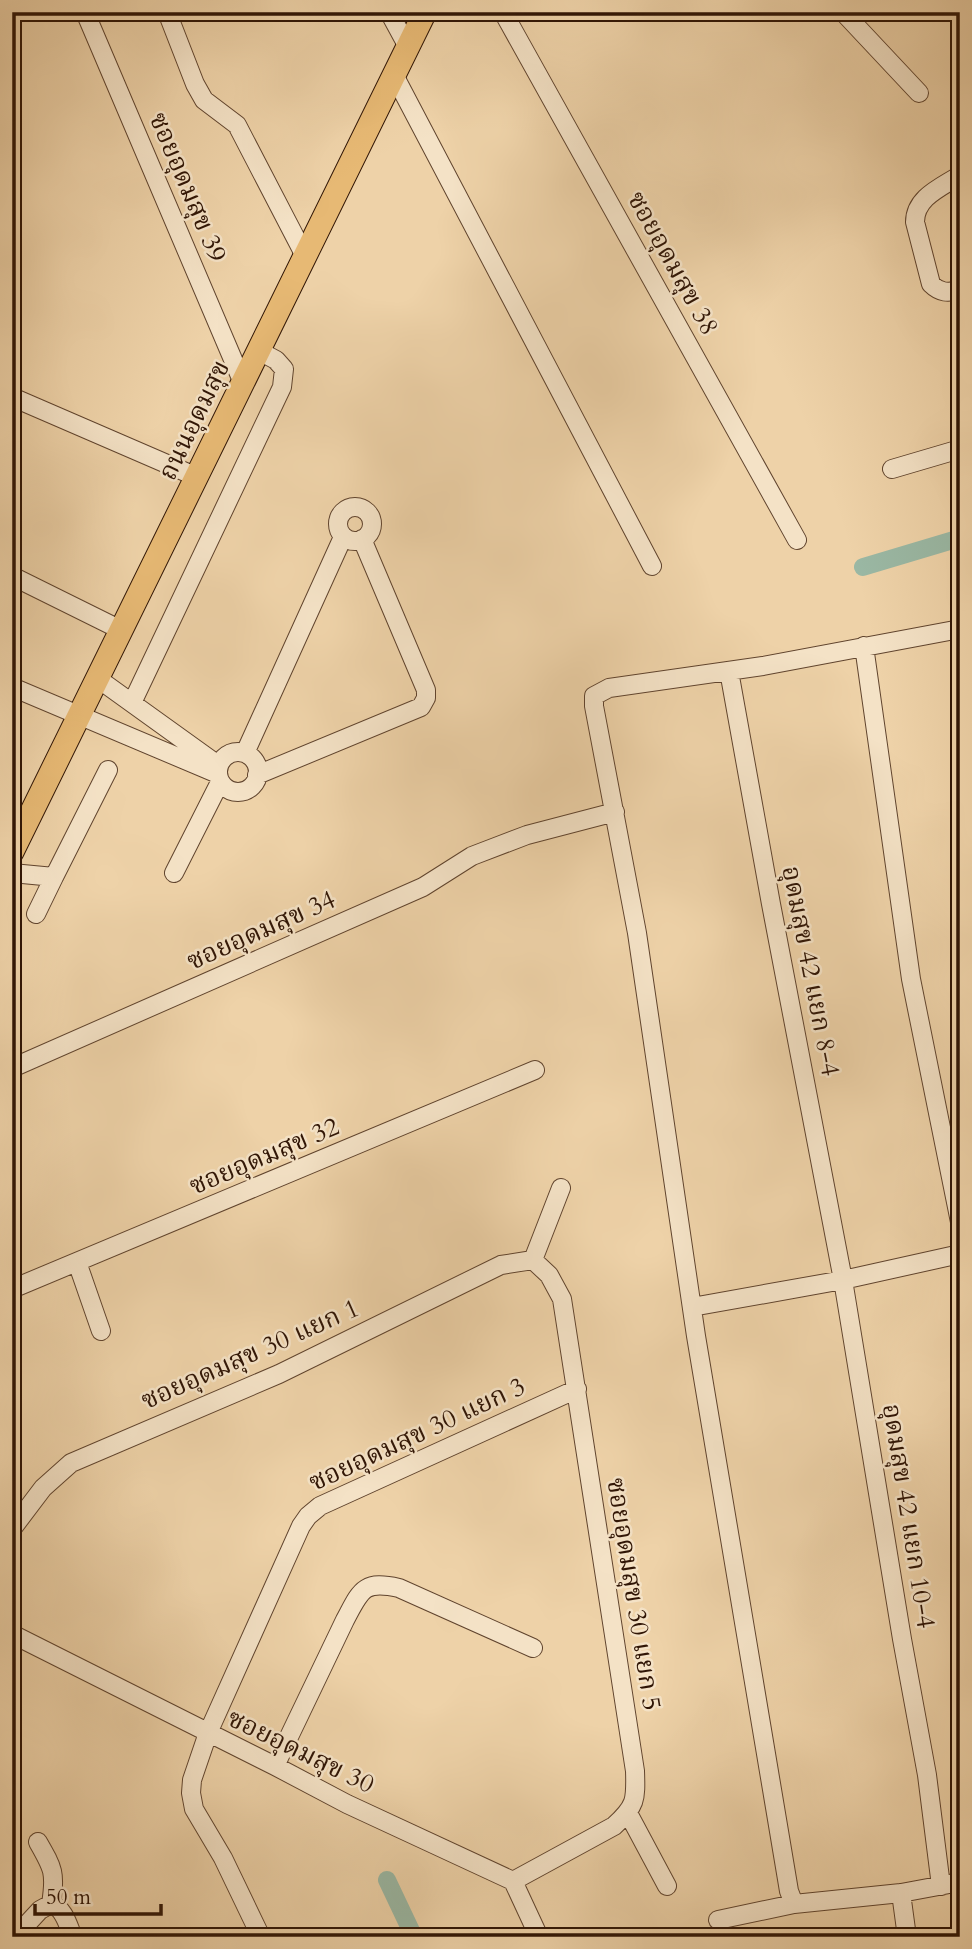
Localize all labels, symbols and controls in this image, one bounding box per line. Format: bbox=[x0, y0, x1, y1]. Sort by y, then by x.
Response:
street label: ซอยอุดมสุข 39 bbox=[141, 107, 235, 267]
street label: ซอยอุดมสุข 38 bbox=[619, 185, 727, 341]
street label: ถนนอุดมสุข bbox=[150, 354, 238, 486]
street label: อุดมสุข 42 แยก 8-4 bbox=[773, 863, 849, 1079]
street label: ซอยอุดมสุข 34 bbox=[181, 882, 341, 978]
street label: ซอยอุดมสุข 32 bbox=[184, 1109, 344, 1203]
street label: ซอยอุดมสุข 30 แยก 1 bbox=[136, 1290, 364, 1418]
street label: ซอยอุดมสุข 30 แยก 3 bbox=[303, 1368, 531, 1500]
street label: อุดมสุข 42 แยก 10-4 bbox=[874, 1401, 944, 1631]
street label: ซอยอุดมสุข 30 แยก 5 bbox=[598, 1475, 670, 1713]
street label: ซอยอุดมสุข 30 bbox=[222, 1700, 380, 1802]
scale bar bbox=[35, 1872, 161, 1916]
text: 50 m bbox=[46, 1883, 91, 1912]

